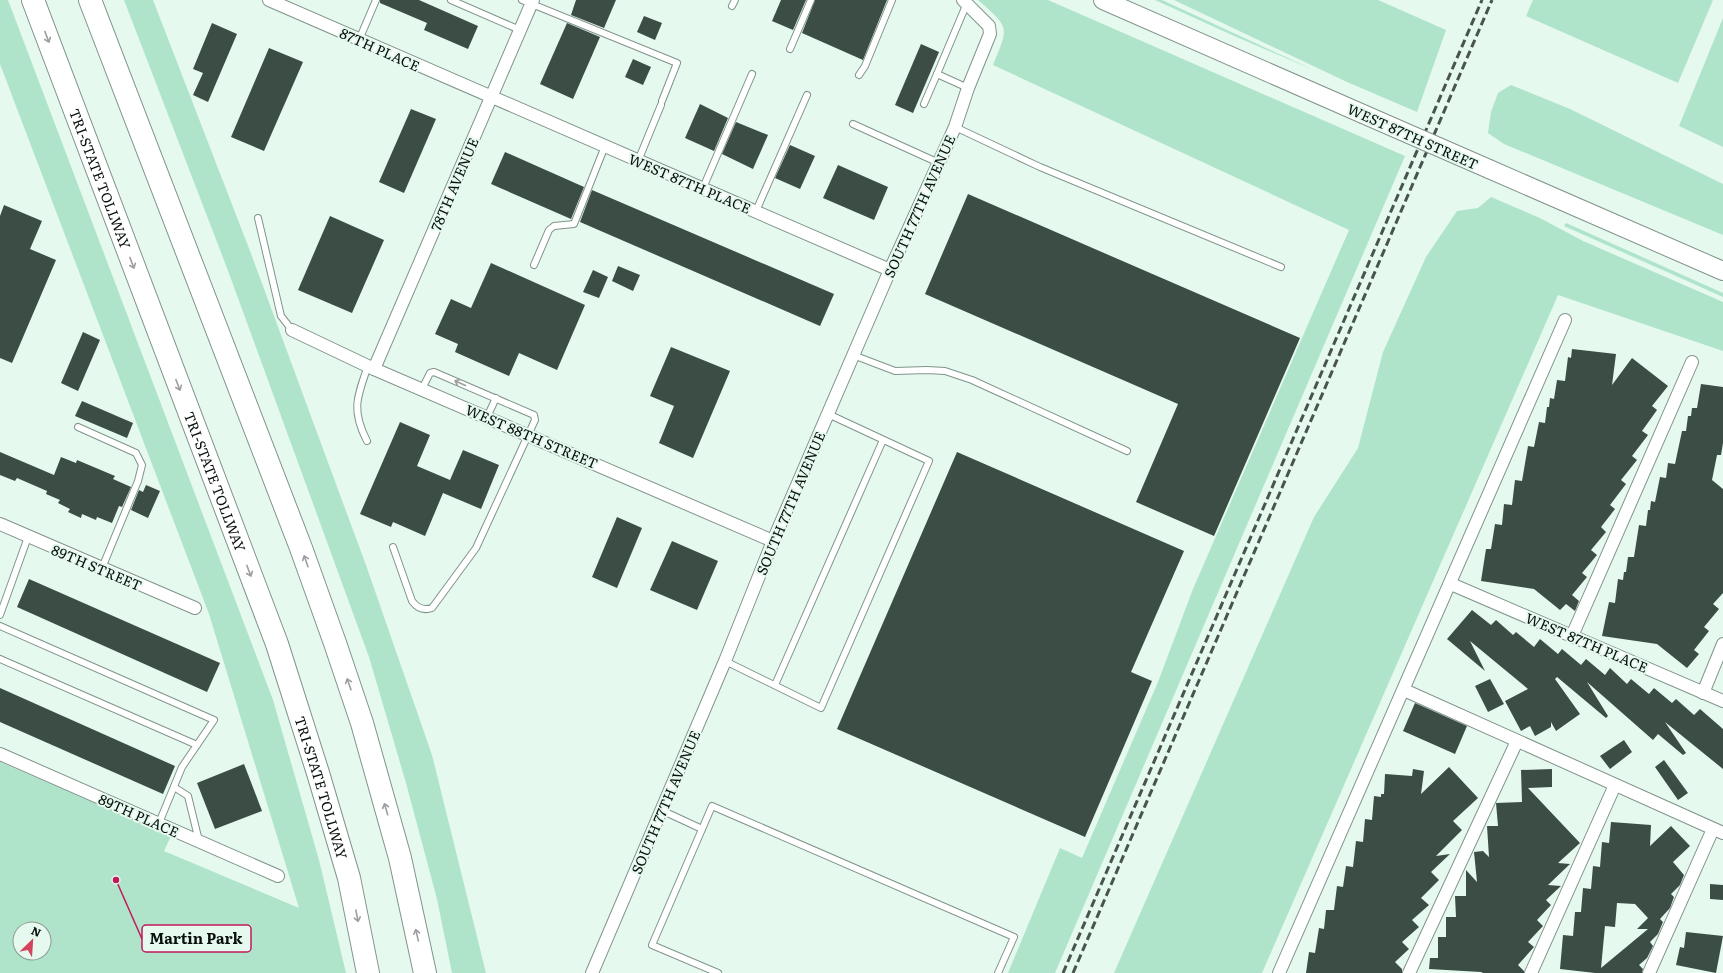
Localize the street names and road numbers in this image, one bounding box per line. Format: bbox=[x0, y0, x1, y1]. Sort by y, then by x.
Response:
street label: 87TH PLACE bbox=[337, 22, 423, 76]
street label: WEST 87TH STREET bbox=[1344, 98, 1482, 174]
street label: TRI-STATE TOLLWAY bbox=[65, 106, 136, 252]
street label: SOUTH 77TH AVENUE bbox=[878, 131, 960, 281]
street label: 78TH AVENUE bbox=[425, 134, 483, 234]
street label: WEST 87TH PLACE bbox=[626, 148, 754, 218]
street label: WEST 88TH STREET bbox=[463, 399, 601, 473]
street label: TRI-STATE TOLLWAY bbox=[180, 408, 251, 555]
street label: SOUTH 77TH AVENUE bbox=[751, 428, 829, 578]
street label: 89TH STREET bbox=[49, 539, 145, 595]
street label: WEST 87TH PLACE bbox=[1523, 607, 1651, 677]
street label: TRI-STATE TOLLWAY bbox=[290, 713, 353, 862]
street label: SOUTH 77TH AVENUE bbox=[626, 727, 704, 877]
street label: 89TH PLACE bbox=[96, 788, 182, 842]

